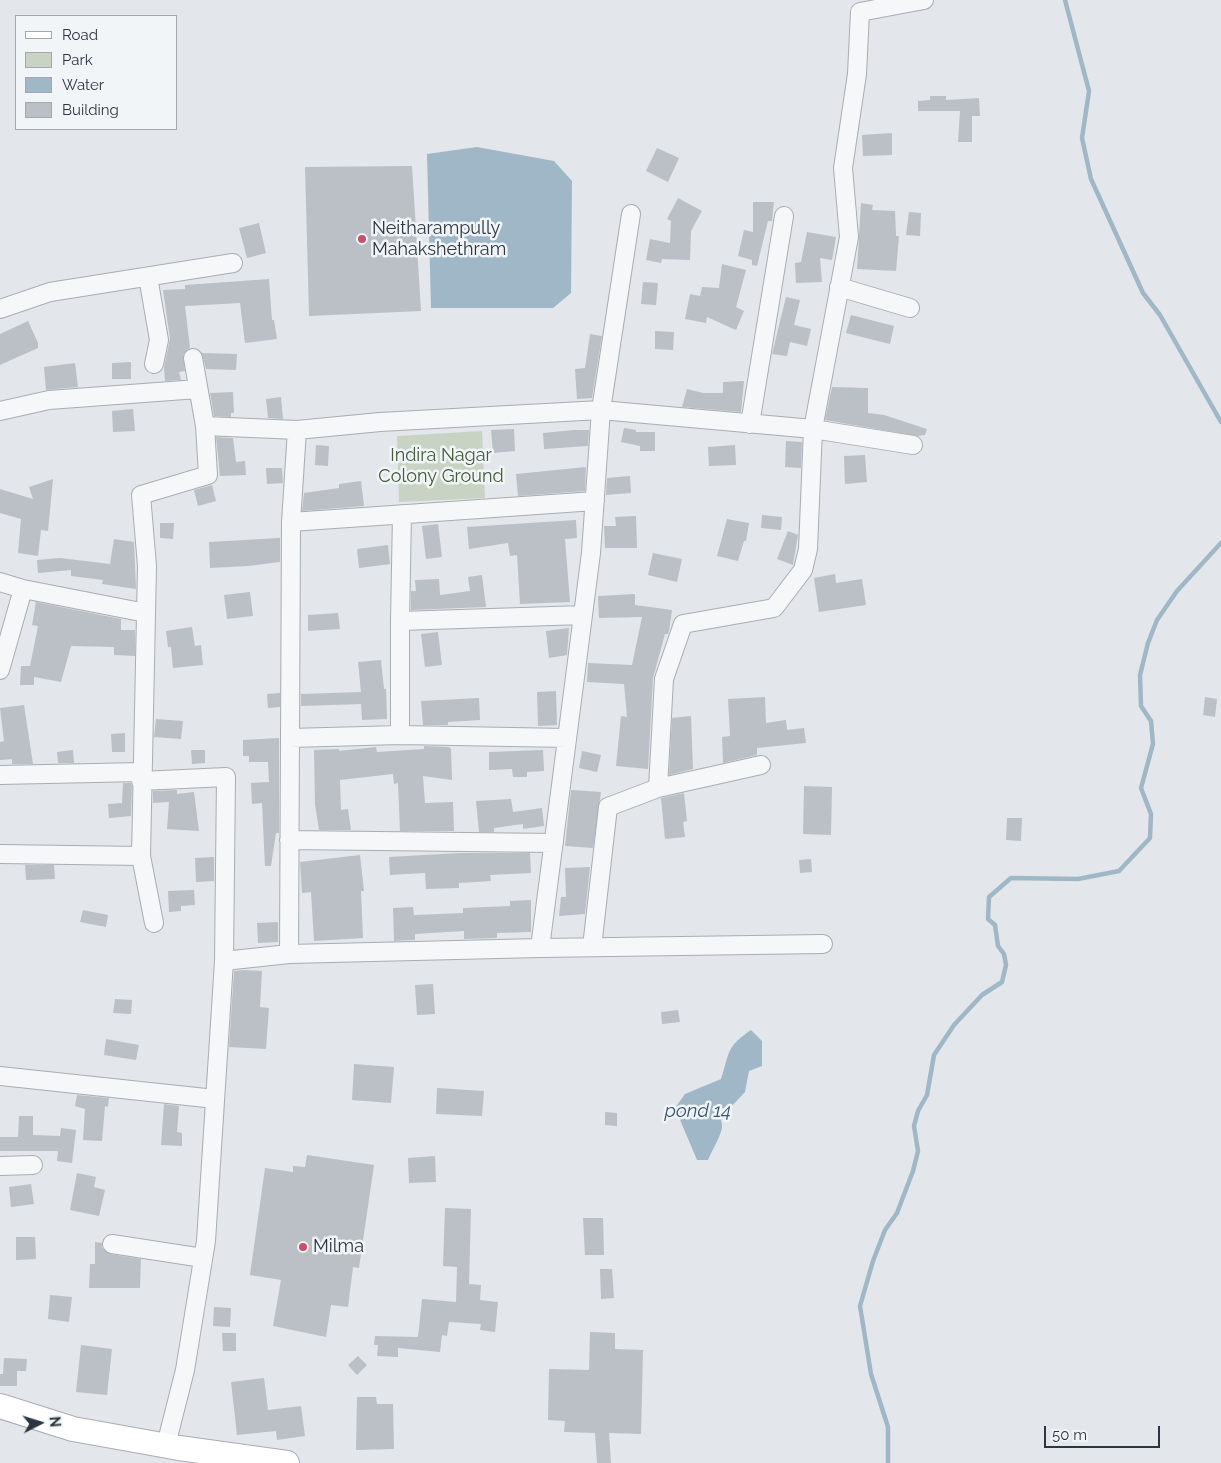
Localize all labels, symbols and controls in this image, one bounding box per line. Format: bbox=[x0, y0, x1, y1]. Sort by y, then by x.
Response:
legend bbox=[15, 15, 178, 130]
text: Road bbox=[62, 26, 98, 44]
text: Park bbox=[62, 51, 93, 69]
text: Water bbox=[62, 76, 104, 94]
text: Building bbox=[62, 101, 119, 119]
place label: Neitharampully Mahakshethram bbox=[372, 218, 506, 260]
marker: Neitharampully Mahakshethram bbox=[356, 233, 368, 245]
park label: Indira Nagar Colony Ground bbox=[378, 445, 504, 488]
water label: pond 14 bbox=[665, 1100, 731, 1122]
place label: Milma bbox=[313, 1236, 364, 1258]
marker: Milma bbox=[297, 1241, 309, 1253]
north arrow bbox=[15, 1398, 65, 1448]
text: N bbox=[47, 1416, 63, 1428]
scale bar bbox=[1046, 1416, 1162, 1448]
text: 50 m bbox=[1052, 1426, 1087, 1444]

